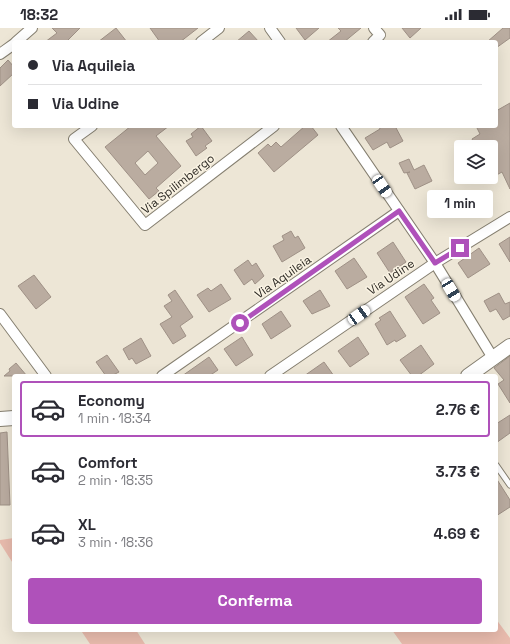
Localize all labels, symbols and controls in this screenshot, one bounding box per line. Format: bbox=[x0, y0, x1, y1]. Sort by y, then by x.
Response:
text: 18:32 bbox=[20, 5, 58, 24]
text: Via Aquileia bbox=[52, 56, 135, 75]
text: Via Udine bbox=[52, 94, 119, 113]
map controls bbox=[454, 140, 498, 184]
button: layers bbox=[454, 140, 498, 184]
street label: Via Spilimbergo bbox=[138, 150, 218, 218]
car bbox=[370, 173, 394, 199]
callout: 1 min bbox=[427, 190, 493, 218]
text: 1 min bbox=[444, 195, 476, 212]
route end bbox=[451, 239, 469, 257]
street label: Via Aquileia bbox=[252, 252, 315, 302]
street label: Via Udine bbox=[364, 255, 418, 299]
car bbox=[440, 277, 462, 303]
car bbox=[346, 303, 372, 327]
route start bbox=[231, 314, 249, 332]
icon: car bbox=[30, 391, 66, 427]
text: Economy bbox=[78, 391, 145, 410]
text: 2.76 € bbox=[436, 400, 480, 419]
text: 1 min · 18:34 bbox=[78, 410, 151, 427]
icon: car bbox=[30, 453, 66, 489]
text: Comfort bbox=[78, 453, 138, 472]
text: 3.73 € bbox=[436, 462, 480, 481]
text: 2 min · 18:35 bbox=[78, 472, 153, 489]
icon: car bbox=[30, 515, 66, 551]
text: XL bbox=[78, 515, 96, 534]
text: 4.69 € bbox=[434, 524, 480, 543]
text: 3 min · 18:36 bbox=[78, 534, 153, 551]
button: Conferma bbox=[28, 578, 482, 624]

